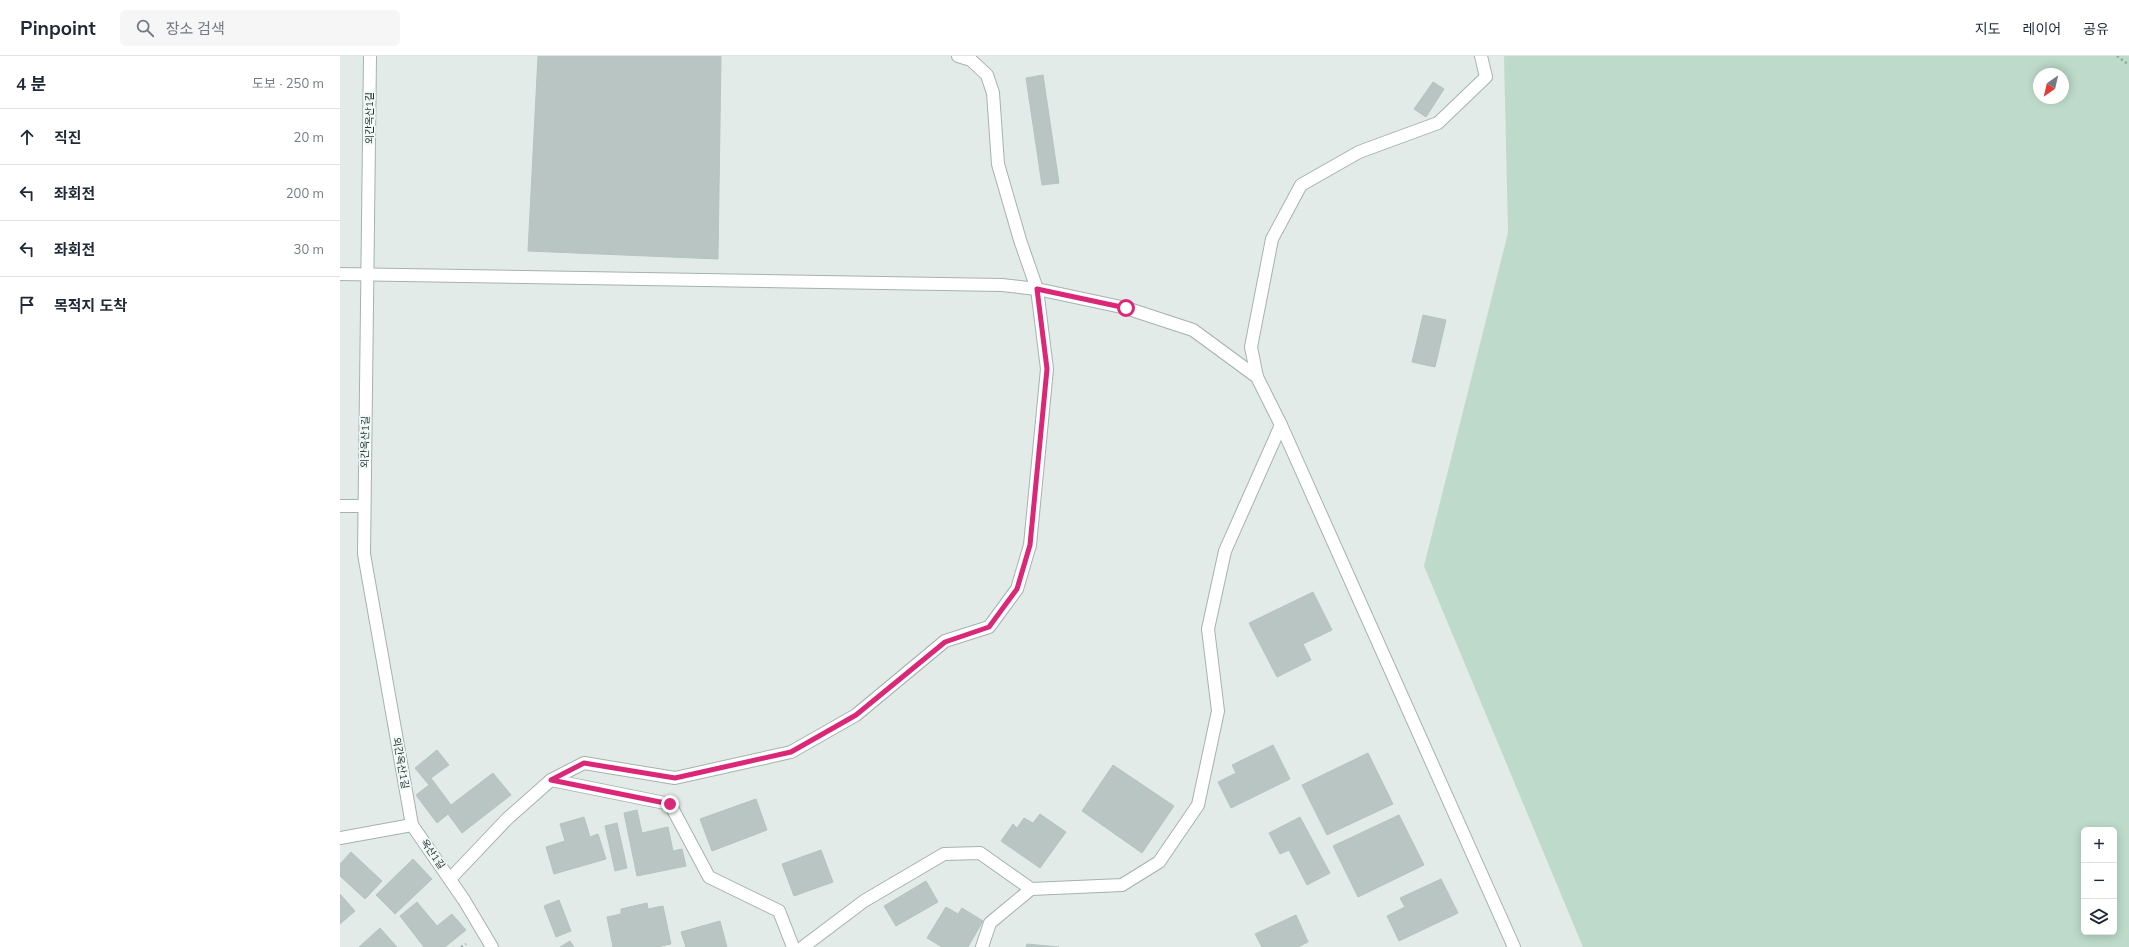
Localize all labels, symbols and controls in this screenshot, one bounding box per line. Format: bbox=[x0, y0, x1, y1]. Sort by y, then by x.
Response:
search box bbox=[120, 10, 400, 46]
text: Pinpoint bbox=[20, 16, 96, 40]
icon: search bbox=[134, 17, 156, 39]
text: 장소 검색 bbox=[166, 19, 225, 38]
text: 지도 bbox=[1975, 20, 2001, 38]
text: 레이어 bbox=[2023, 20, 2061, 38]
text: 공유 bbox=[2083, 20, 2109, 38]
north arrow bbox=[2033, 68, 2069, 104]
text: 4 분 bbox=[16, 73, 47, 94]
text: 도보 · 250 m bbox=[252, 75, 324, 91]
street label: 외간옥산1길 bbox=[363, 92, 376, 144]
icon: ahead bbox=[16, 126, 38, 148]
text: 직진 bbox=[54, 128, 82, 147]
text: 20 m bbox=[294, 129, 324, 145]
icon: left bbox=[16, 182, 38, 204]
text: 좌회전 bbox=[54, 184, 95, 203]
text: 200 m bbox=[286, 185, 324, 201]
icon: left bbox=[16, 238, 38, 260]
text: 좌회전 bbox=[54, 240, 95, 259]
text: 30 m bbox=[294, 241, 324, 257]
icon: arrive bbox=[16, 294, 38, 316]
text: 목적지 도착 bbox=[54, 296, 127, 315]
route start bbox=[1117, 299, 1135, 317]
street label: 외간옥산1길 bbox=[358, 416, 372, 468]
street label: 외간옥산1길 bbox=[390, 736, 412, 790]
route end bbox=[661, 795, 679, 813]
map controls bbox=[2081, 827, 2117, 935]
button: + bbox=[2081, 827, 2117, 863]
street label: 옥산1길 bbox=[418, 837, 448, 871]
button: − bbox=[2081, 863, 2117, 899]
button: layers bbox=[2081, 899, 2117, 935]

